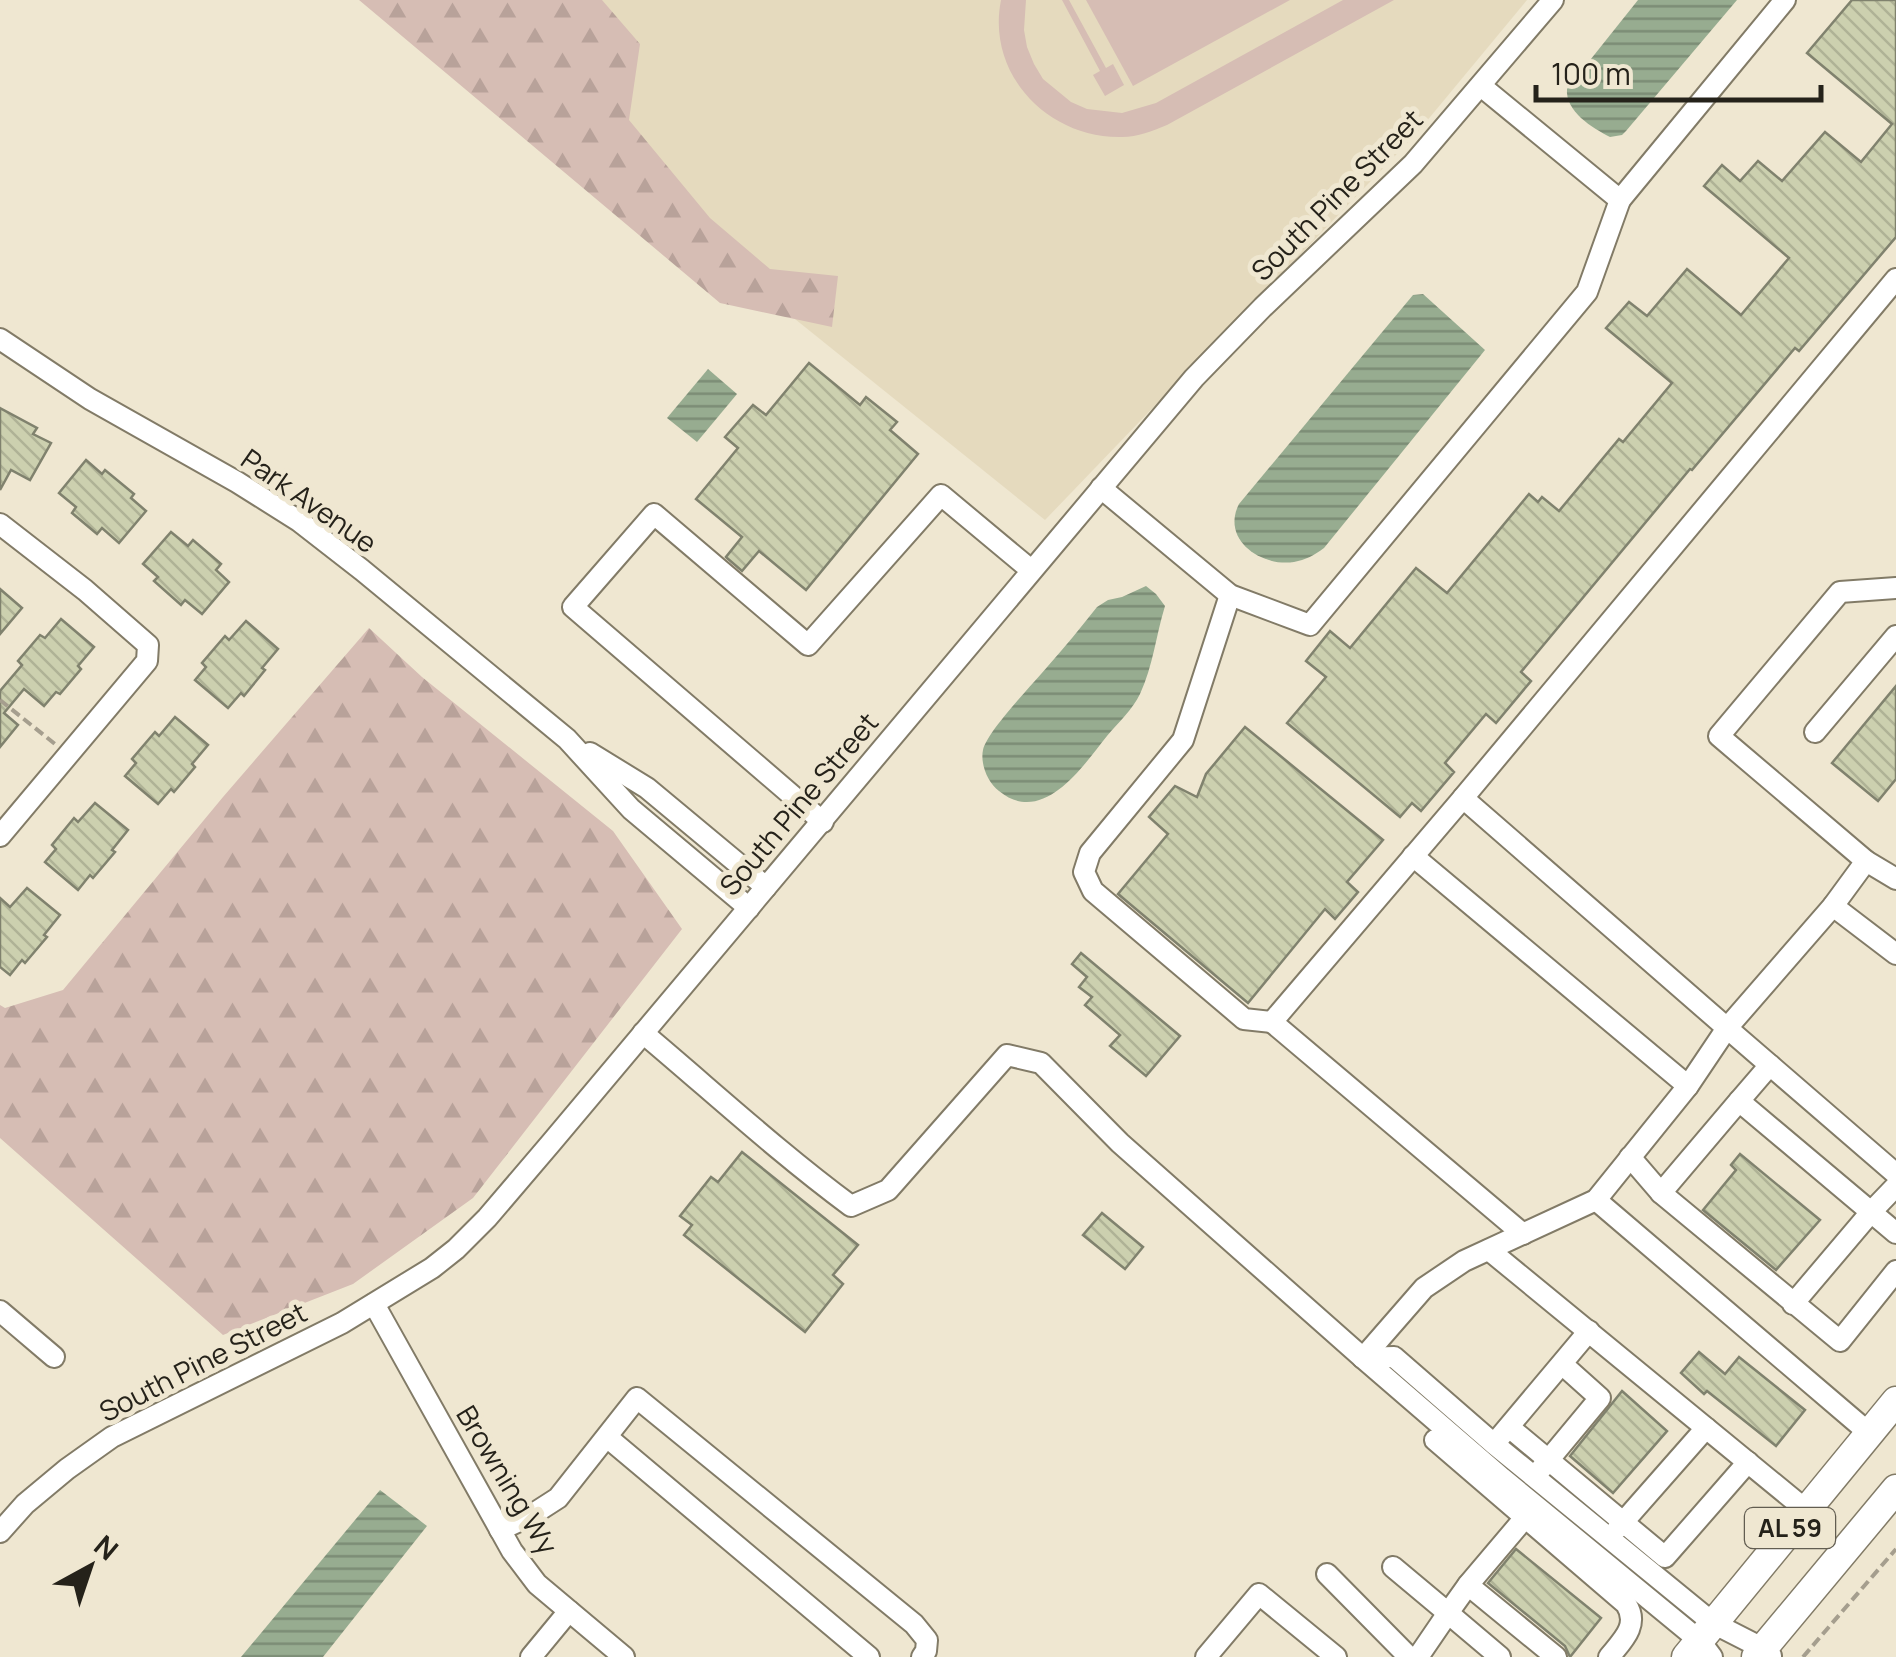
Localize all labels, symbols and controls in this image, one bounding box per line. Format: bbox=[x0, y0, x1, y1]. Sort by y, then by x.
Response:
scale bar bbox=[1536, 40, 1821, 102]
text: 100 m bbox=[1551, 53, 1631, 94]
street label: South Pine Street bbox=[1242, 100, 1430, 288]
street label: Park Avenue bbox=[234, 440, 385, 561]
street label: South Pine Street bbox=[710, 704, 886, 903]
street label: South Pine Street bbox=[92, 1292, 313, 1430]
street label: Browning Wy bbox=[448, 1398, 567, 1561]
road number: AL 59 bbox=[1745, 1508, 1835, 1548]
north arrow bbox=[40, 1517, 140, 1617]
text: N bbox=[87, 1526, 127, 1568]

